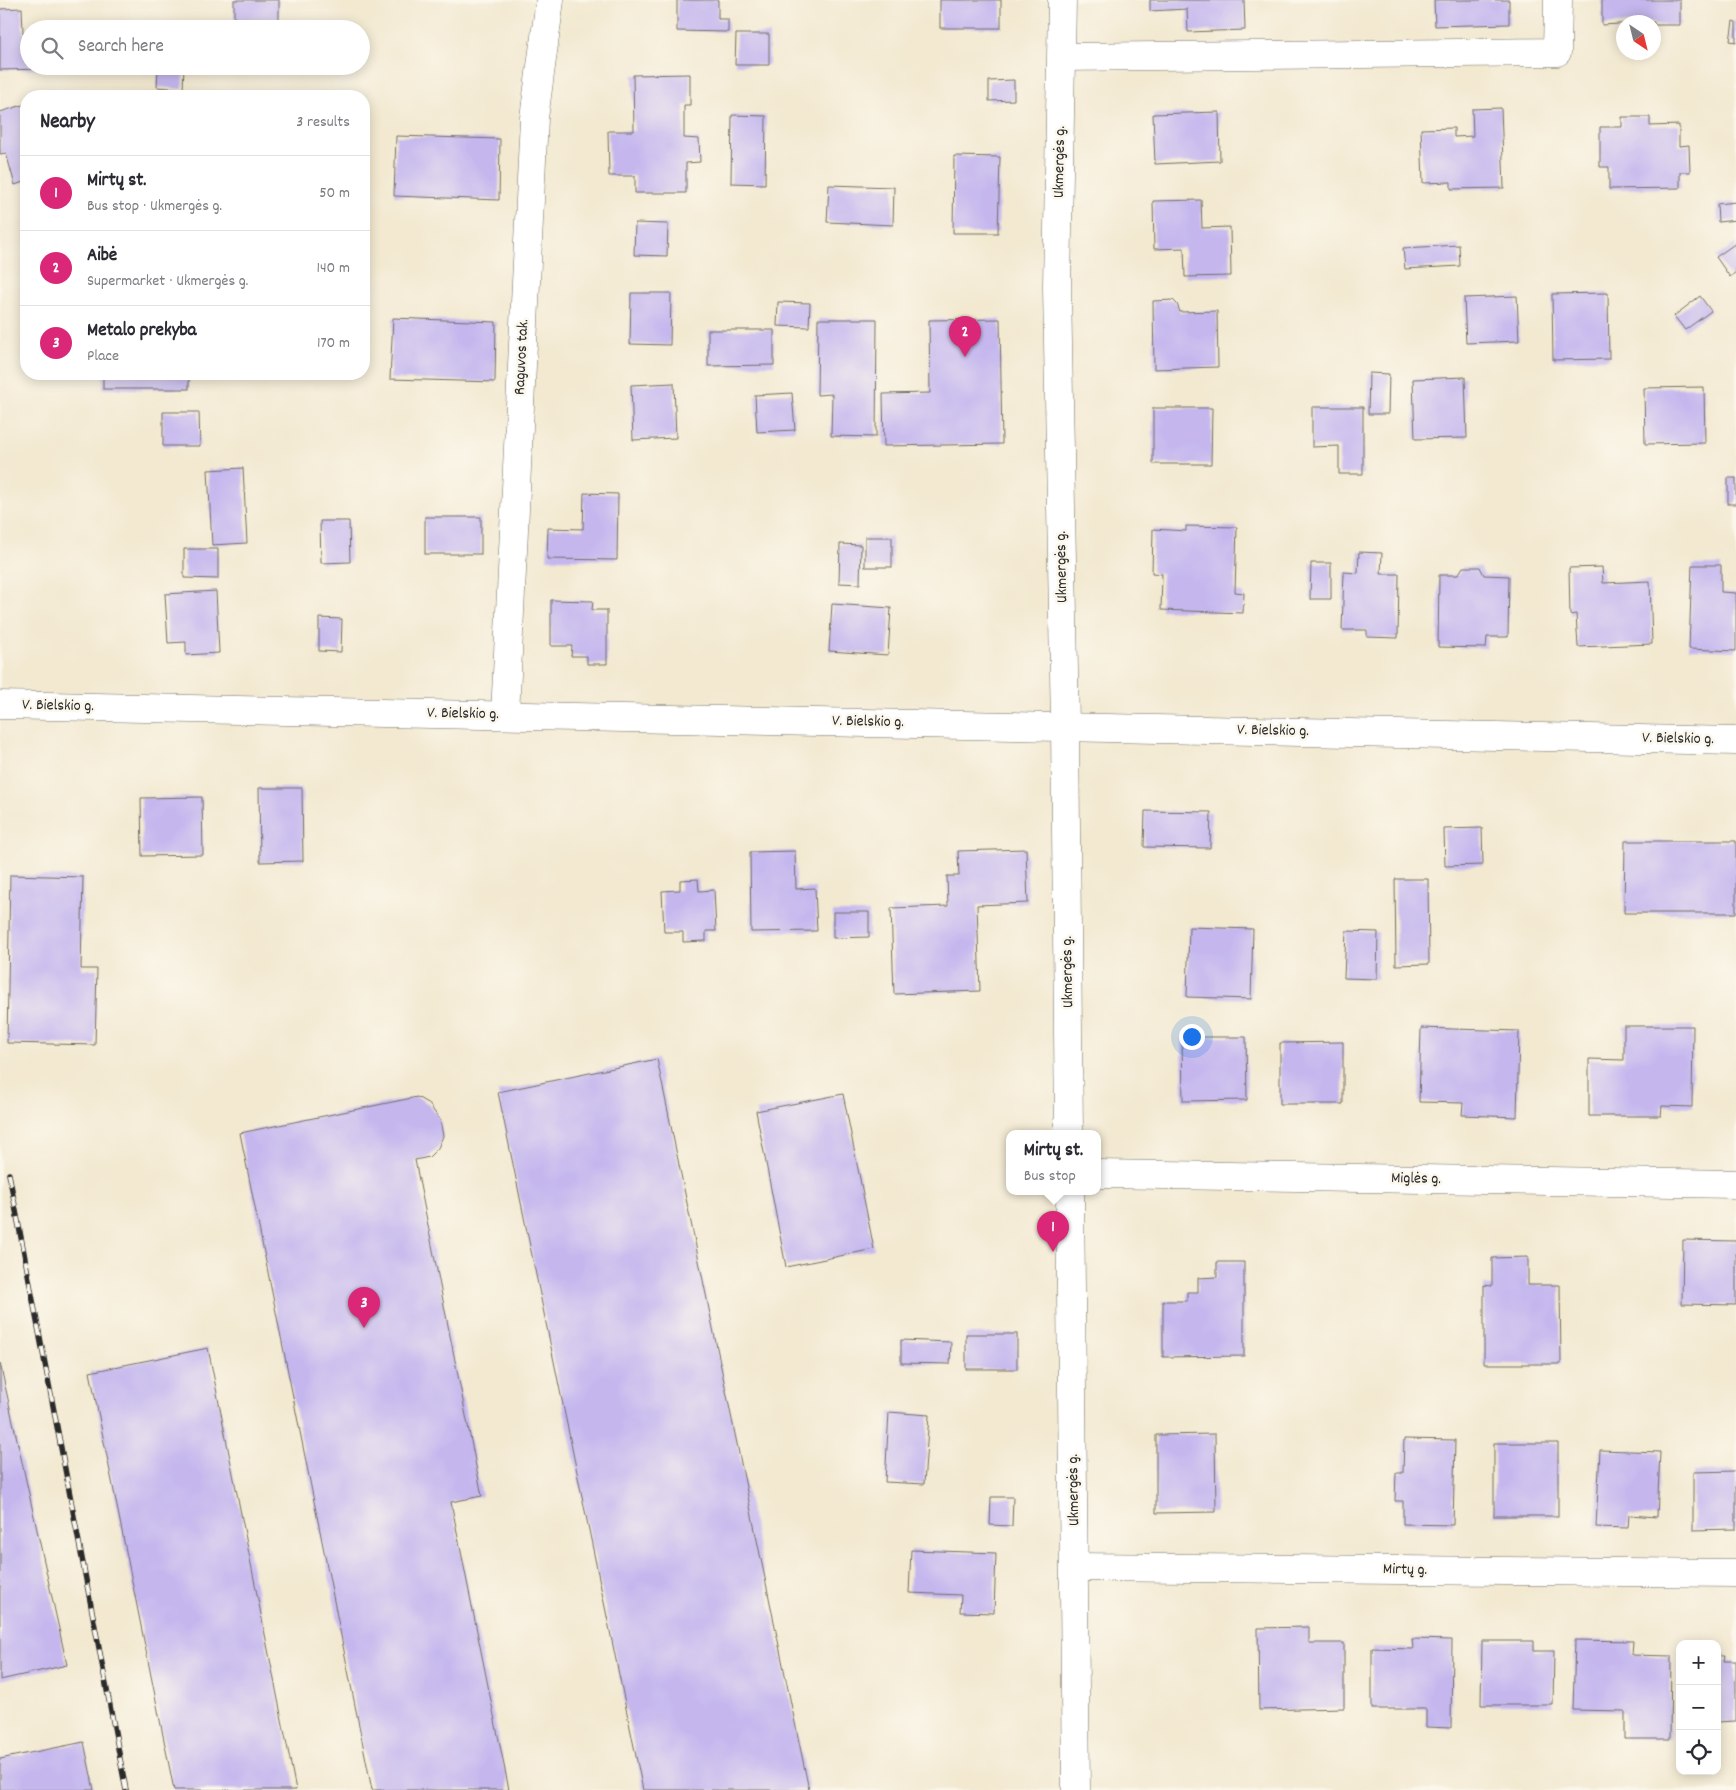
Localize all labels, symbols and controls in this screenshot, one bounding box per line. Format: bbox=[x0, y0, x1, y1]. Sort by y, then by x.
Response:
north arrow bbox=[1616, 15, 1661, 60]
search box bbox=[20, 20, 370, 75]
icon: search bbox=[38, 34, 66, 62]
text: Search here bbox=[78, 34, 164, 61]
text: Nearby bbox=[40, 108, 95, 138]
text: 3 results bbox=[296, 111, 350, 134]
street label: Ukmergės g. bbox=[1048, 126, 1072, 198]
text: Mirtų st. bbox=[87, 168, 146, 195]
text: 1 bbox=[54, 182, 58, 205]
text: 50 m bbox=[319, 182, 350, 205]
text: Bus stop · Ukmergės g. bbox=[87, 195, 222, 218]
text: Aibė bbox=[87, 243, 117, 270]
text: 2 bbox=[53, 257, 60, 280]
text: 140 m bbox=[316, 257, 350, 280]
text: Supermarket · Ukmergės g. bbox=[87, 270, 248, 293]
pin: 2 bbox=[949, 316, 981, 357]
text: Metalo prekyba bbox=[87, 318, 197, 345]
street label: Raguvos tak. bbox=[509, 318, 535, 396]
text: 3 bbox=[52, 332, 60, 355]
text: 170 m bbox=[317, 332, 350, 355]
text: Place bbox=[87, 345, 119, 368]
street label: Ukmergės g. bbox=[1050, 531, 1074, 603]
street label: V. Bielskio g. bbox=[22, 694, 94, 718]
street label: V. Bielskio g. bbox=[427, 702, 499, 726]
street label: V. Bielskio g. bbox=[832, 710, 904, 734]
street label: V. Bielskio g. bbox=[1237, 719, 1309, 743]
street label: V. Bielskio g. bbox=[1642, 727, 1714, 751]
street label: Ukmergės g. bbox=[1056, 936, 1080, 1008]
your location bbox=[1179, 1024, 1205, 1050]
popup bbox=[1006, 1130, 1101, 1195]
text: Mirtų st. bbox=[1024, 1138, 1083, 1165]
text: Bus stop bbox=[1024, 1165, 1076, 1188]
street label: Miglės g. bbox=[1391, 1167, 1441, 1191]
pin: 1 bbox=[1037, 1211, 1069, 1252]
pin: 3 bbox=[348, 1287, 380, 1328]
street label: Ukmergės g. bbox=[1062, 1454, 1086, 1526]
street label: Mirtų g. bbox=[1383, 1558, 1427, 1582]
map controls bbox=[1676, 1640, 1721, 1775]
button: + bbox=[1676, 1640, 1721, 1685]
button: − bbox=[1676, 1685, 1721, 1730]
button: locate bbox=[1676, 1730, 1721, 1775]

